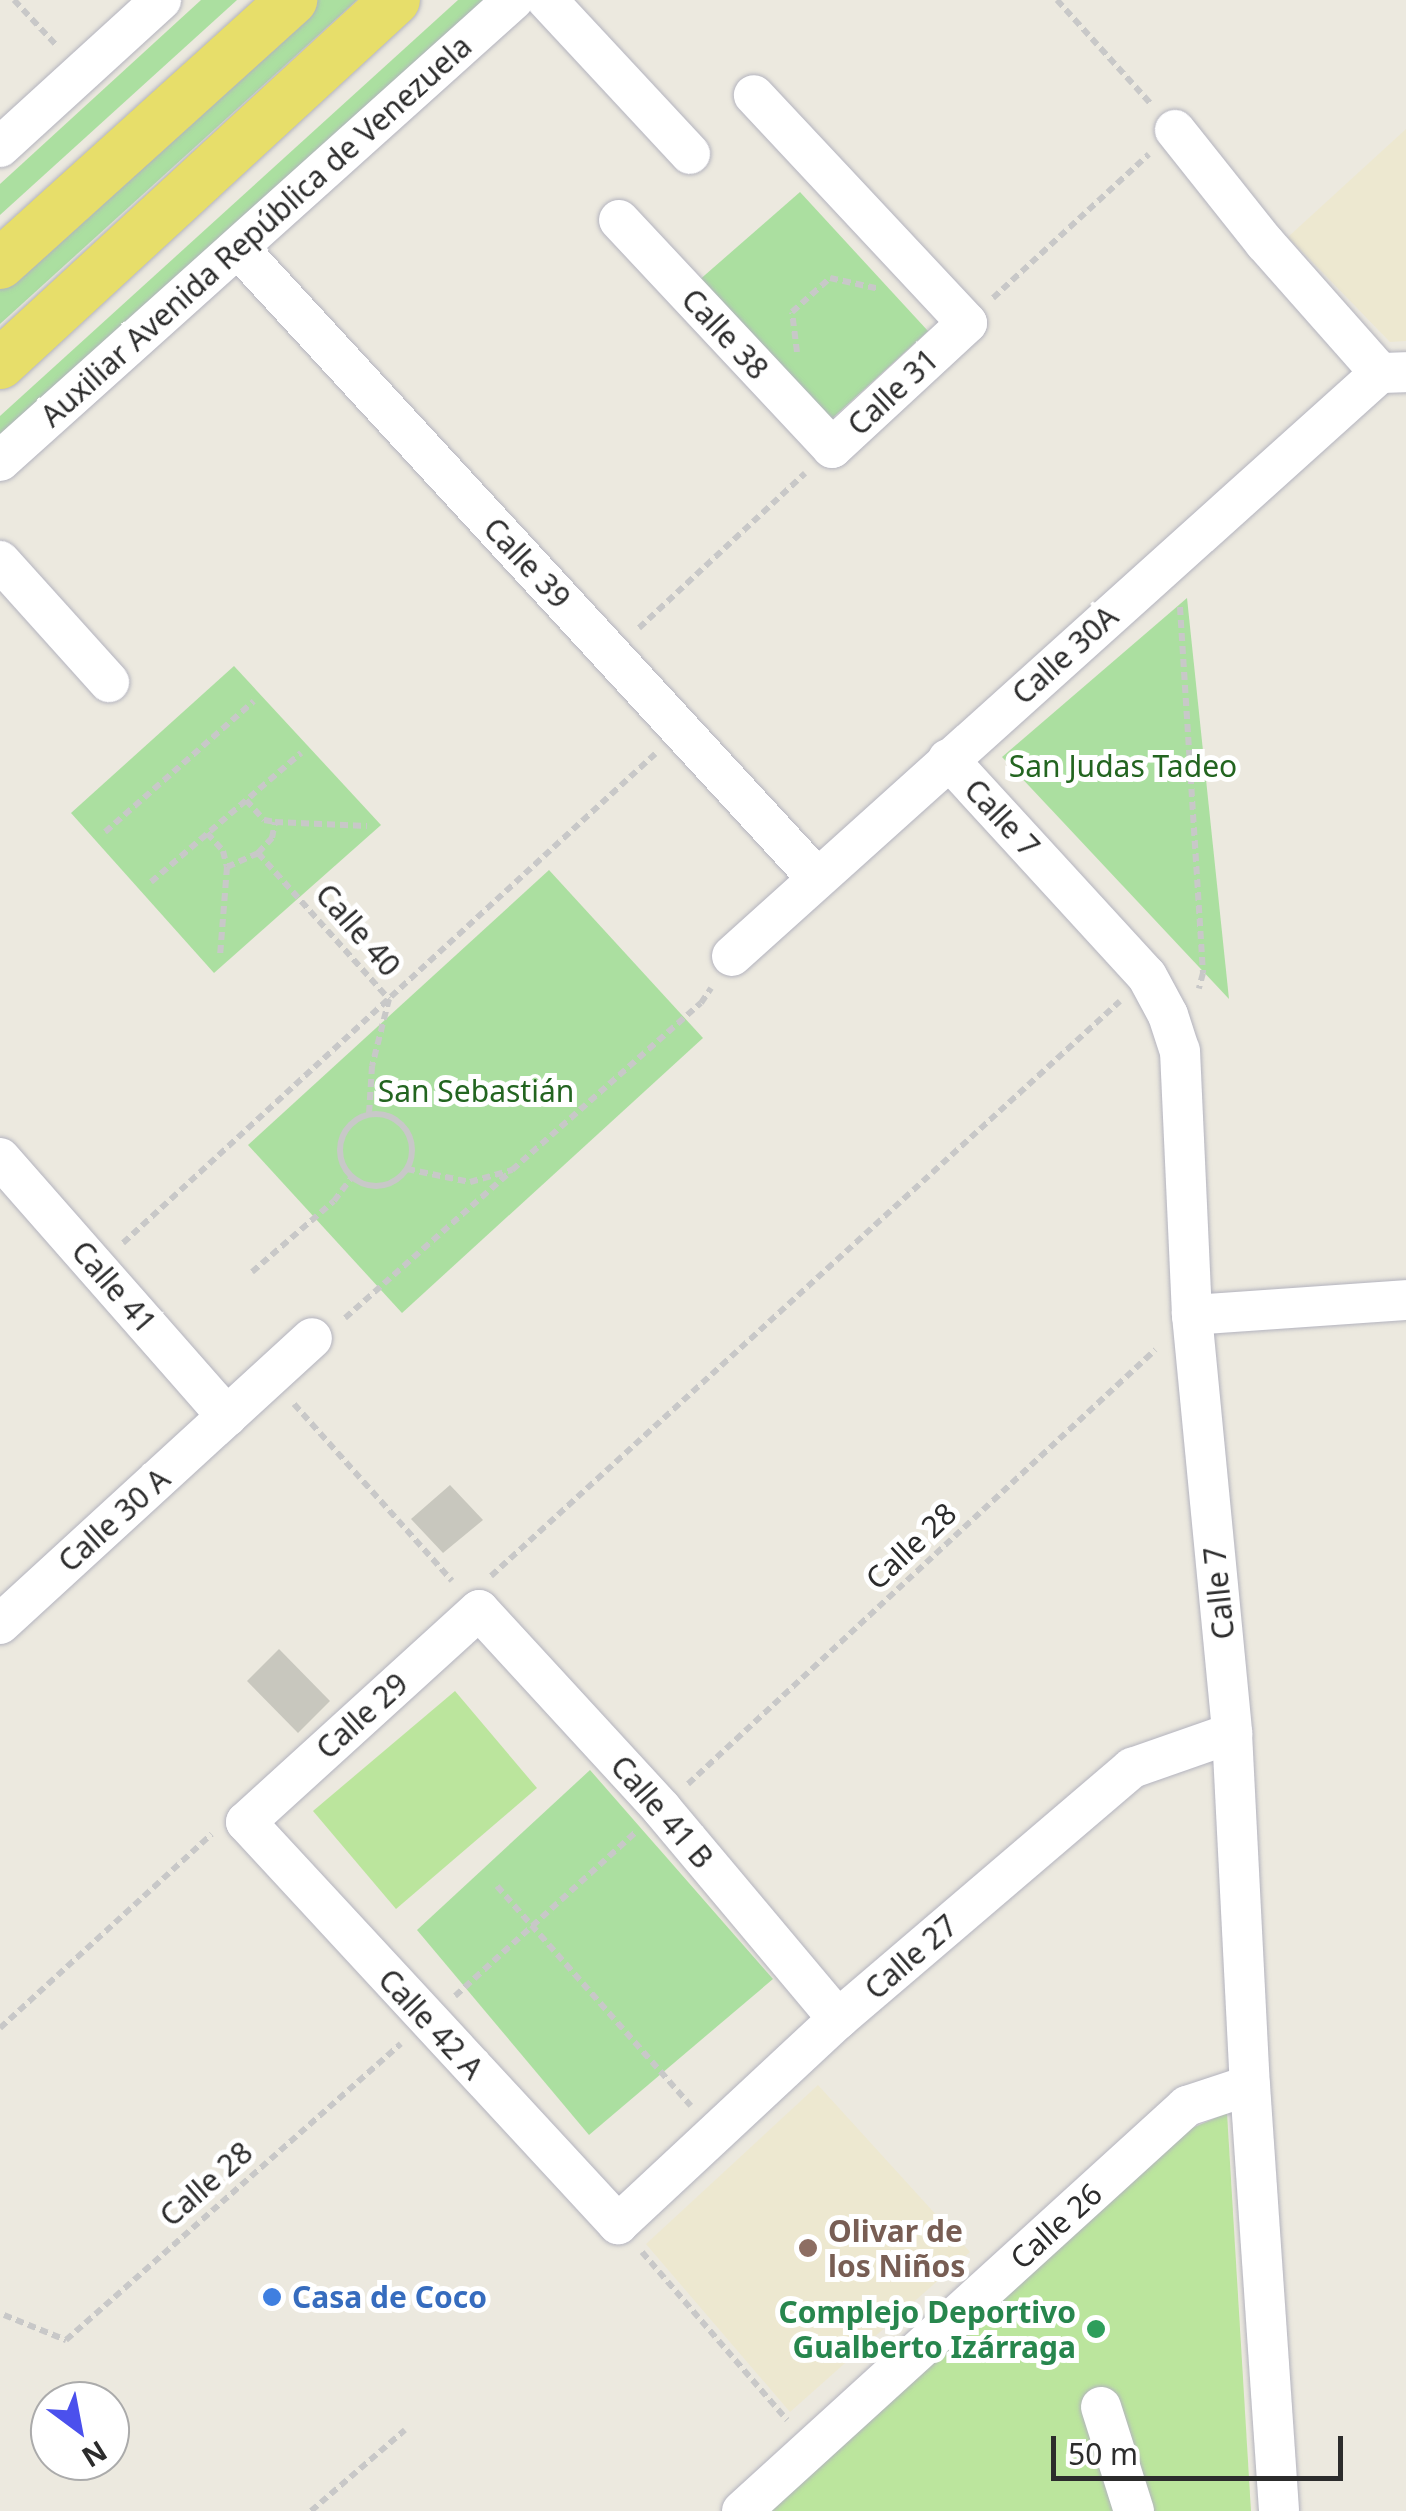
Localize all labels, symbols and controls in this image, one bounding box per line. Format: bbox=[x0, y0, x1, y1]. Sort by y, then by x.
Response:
street label: Auxiliar Avenida República de Venezuela bbox=[33, 28, 479, 434]
street label: Calle 38 bbox=[674, 281, 776, 387]
street label: Calle 31 bbox=[840, 341, 946, 443]
street label: Calle 39 bbox=[476, 510, 578, 616]
street label: Calle 30A bbox=[1005, 598, 1125, 712]
park label: San Judas Tadeo bbox=[1009, 748, 1237, 784]
street label: Calle 7 bbox=[957, 772, 1047, 864]
street label: Calle 40 bbox=[308, 877, 408, 983]
park label: San Sebastián bbox=[378, 1073, 574, 1109]
street label: Calle 41 bbox=[64, 1234, 164, 1340]
street label: Calle 30 A bbox=[51, 1461, 177, 1579]
street label: Calle 28 bbox=[858, 1495, 964, 1597]
street label: Calle 7 bbox=[1196, 1545, 1242, 1641]
street label: Calle 29 bbox=[309, 1666, 415, 1766]
street label: Calle 41 B bbox=[603, 1748, 721, 1876]
street label: Calle 27 bbox=[858, 1907, 964, 2007]
street label: Calle 42 A bbox=[371, 1962, 491, 2086]
street label: Calle 28 bbox=[153, 2134, 259, 2234]
street label: Calle 26 bbox=[1003, 2176, 1109, 2276]
place label: Olivar de los Niños bbox=[828, 2213, 965, 2284]
marker: Olivar de los Niños bbox=[797, 2237, 819, 2259]
place label: Casa de Coco bbox=[292, 2279, 487, 2315]
marker: Casa de Coco bbox=[261, 2286, 283, 2308]
place label: Complejo Deportivo Gualberto Izárraga bbox=[779, 2294, 1076, 2364]
marker: Complejo Deportivo Gualberto Izárraga bbox=[1085, 2318, 1107, 2340]
north arrow bbox=[30, 2381, 130, 2481]
scale bar bbox=[1056, 2416, 1348, 2478]
text: N bbox=[75, 2433, 115, 2477]
text: 50 m bbox=[1068, 2433, 1138, 2474]

